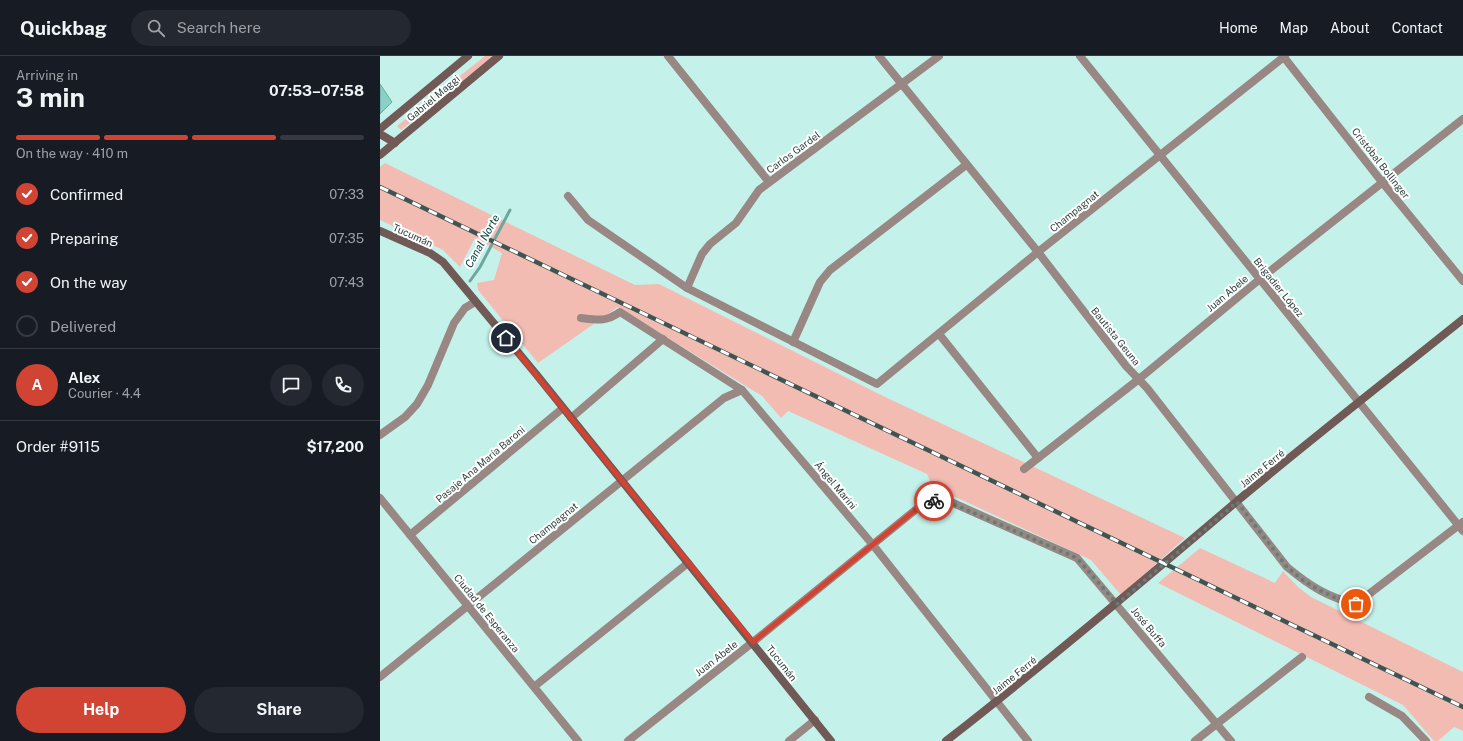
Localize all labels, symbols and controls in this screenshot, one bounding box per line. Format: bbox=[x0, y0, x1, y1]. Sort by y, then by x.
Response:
search box bbox=[131, 10, 411, 46]
text: Quickbag bbox=[20, 17, 107, 39]
icon: search bbox=[145, 17, 167, 39]
text: Search here bbox=[177, 19, 261, 36]
text: Home bbox=[1219, 20, 1258, 36]
text: Map bbox=[1280, 20, 1308, 36]
text: About bbox=[1330, 20, 1370, 36]
text: Contact bbox=[1392, 20, 1443, 36]
text: Arriving in bbox=[16, 68, 78, 83]
street label: Gabriel Maggi bbox=[404, 72, 462, 124]
text: 3 min bbox=[16, 82, 85, 113]
text: 07:53–07:58 bbox=[269, 82, 364, 99]
street label: Cristóbal Bollinger bbox=[1350, 125, 1412, 201]
street label: Carlos Gardel bbox=[764, 128, 822, 176]
text: On the way · 410 m bbox=[16, 146, 128, 161]
icon: check bbox=[16, 183, 38, 205]
text: Confirmed bbox=[50, 186, 123, 203]
text: 07:33 bbox=[329, 187, 364, 202]
street label: Champagnat bbox=[1047, 188, 1101, 234]
water label: Canal Norte bbox=[462, 212, 502, 270]
street label: Tucumán bbox=[391, 221, 435, 249]
icon: check bbox=[16, 227, 38, 249]
text: Preparing bbox=[50, 230, 119, 247]
text: 07:35 bbox=[329, 231, 364, 246]
street label: Brigadier López bbox=[1251, 255, 1307, 319]
icon: check bbox=[16, 271, 38, 293]
street label: Juan Abele bbox=[1204, 272, 1250, 314]
text: On the way bbox=[50, 274, 127, 291]
text: 07:43 bbox=[329, 275, 364, 290]
street label: Bautista Geuna bbox=[1089, 305, 1143, 367]
text: Delivered bbox=[50, 318, 116, 335]
pin bbox=[489, 321, 523, 355]
icon: home bbox=[495, 327, 517, 349]
button: chat bbox=[270, 364, 312, 406]
button: phone bbox=[322, 364, 364, 406]
text: Alex bbox=[68, 369, 100, 386]
text: A bbox=[32, 376, 42, 393]
text: Courier · 4.4 bbox=[68, 386, 141, 401]
street label: Pasaje Ana María Baroni bbox=[433, 423, 527, 505]
text: Order #9115 bbox=[16, 438, 100, 455]
text: $17,200 bbox=[306, 438, 364, 455]
street label: Jaime Ferré bbox=[1237, 446, 1287, 489]
street label: Ángel Marini bbox=[812, 459, 860, 511]
courier bbox=[914, 481, 954, 521]
icon: bike bbox=[923, 490, 945, 512]
street label: Champagnat bbox=[526, 500, 580, 546]
street label: Ciudad de Esperanza bbox=[452, 571, 522, 655]
pin bbox=[1339, 587, 1373, 621]
icon: bag bbox=[1345, 593, 1367, 615]
street label: José Buffa bbox=[1129, 605, 1169, 649]
street label: Juan Abele bbox=[692, 637, 740, 678]
street label: Tucumán bbox=[764, 643, 800, 684]
street label: Jaime Ferré bbox=[989, 653, 1039, 696]
button: Help bbox=[16, 687, 186, 733]
button: Share bbox=[194, 687, 364, 733]

